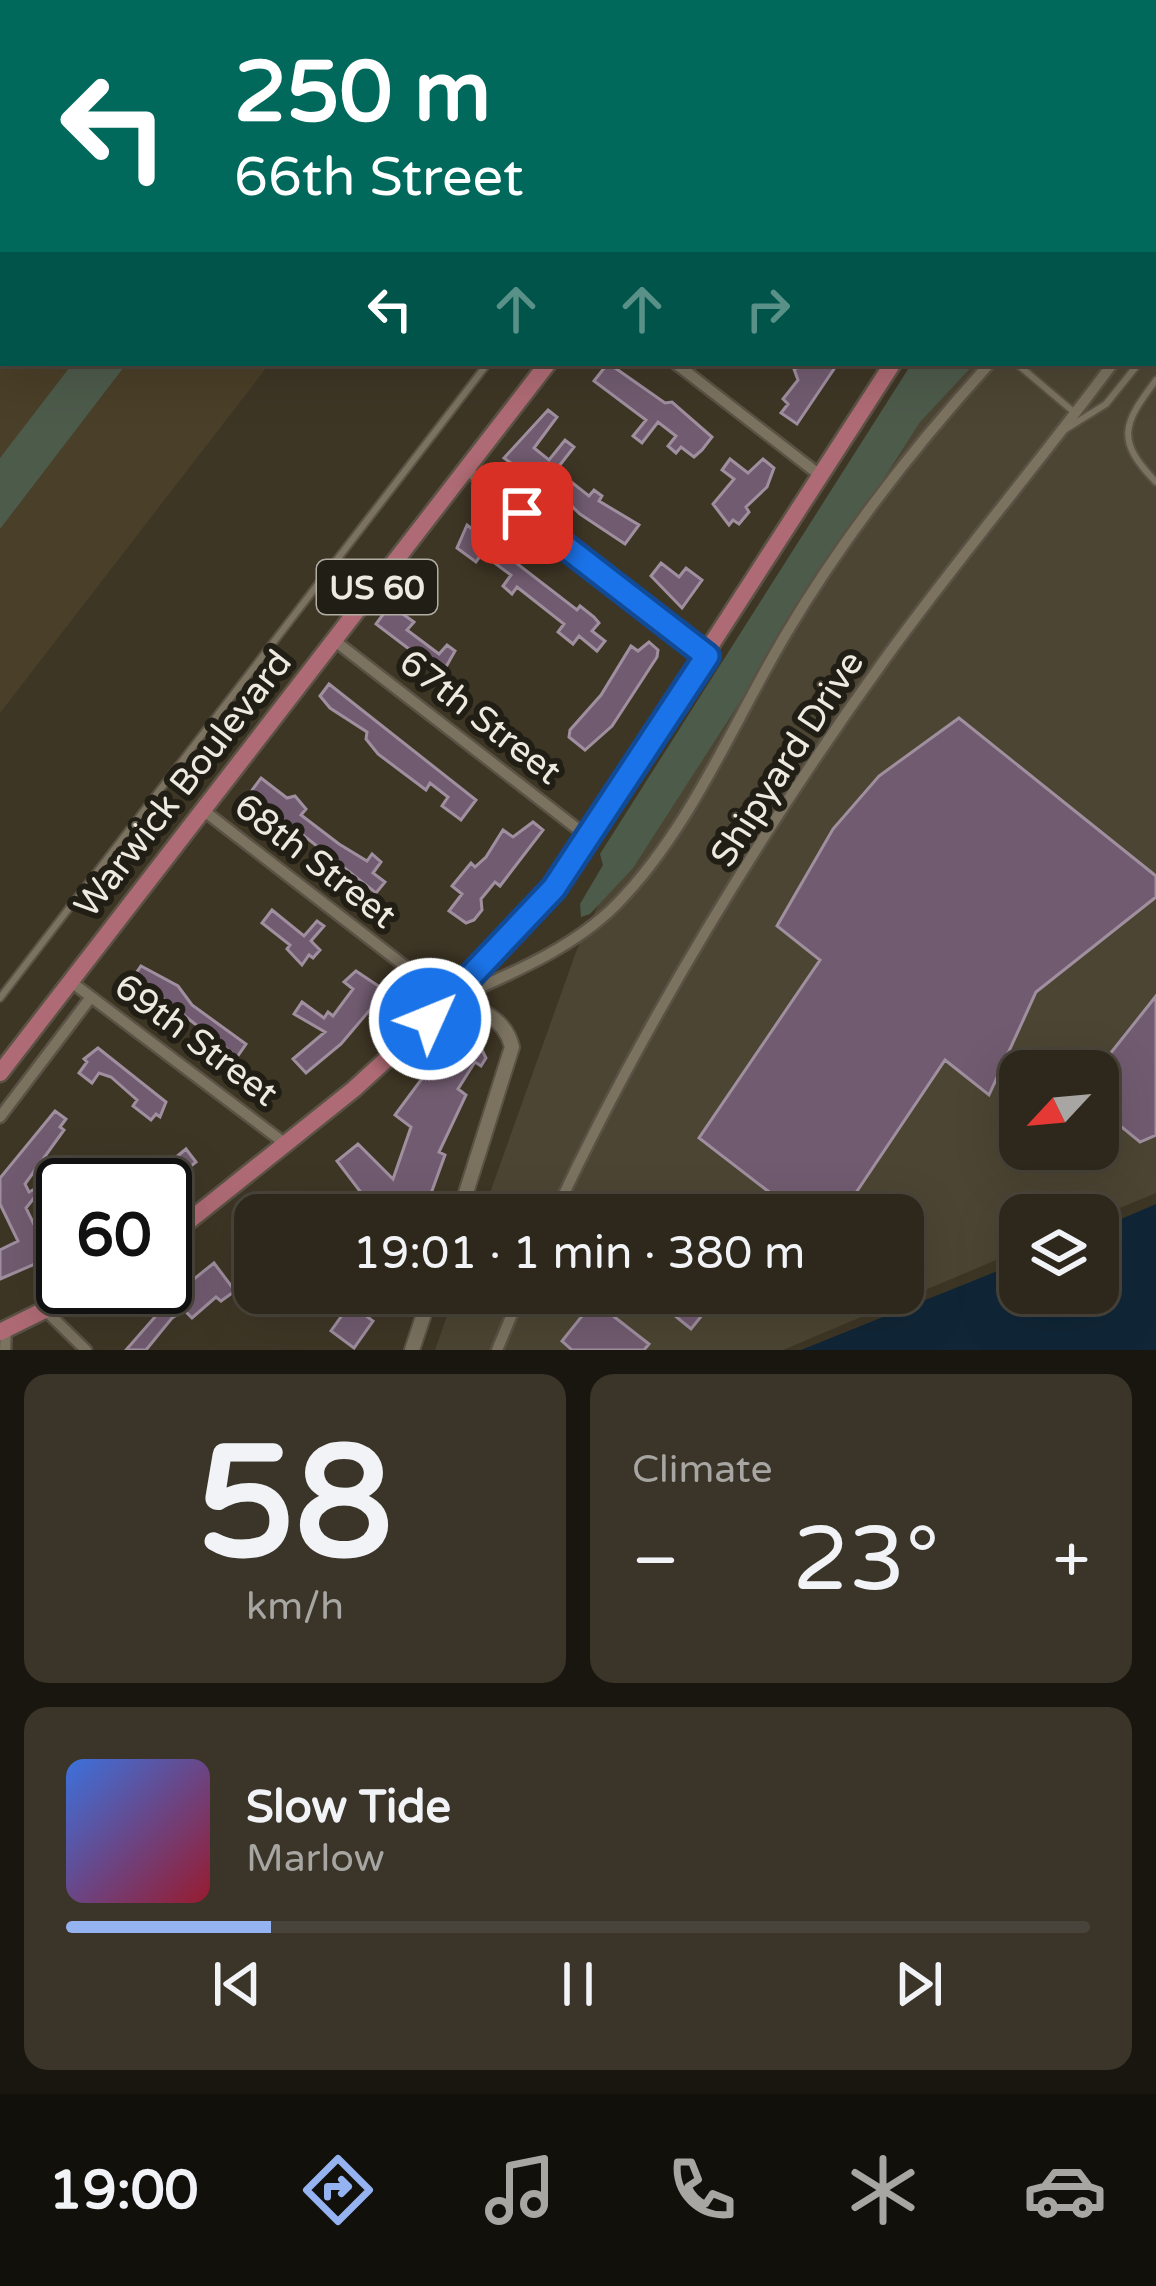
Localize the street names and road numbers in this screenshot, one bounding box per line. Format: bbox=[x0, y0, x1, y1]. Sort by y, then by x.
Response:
road number: US 60 bbox=[317, 560, 437, 614]
street label: 67th Street bbox=[391, 641, 569, 794]
street label: Warwick Boulevard bbox=[65, 642, 301, 926]
street label: Shipyard Drive bbox=[702, 643, 873, 875]
street label: 68th Street bbox=[226, 785, 404, 938]
street label: 69th Street bbox=[106, 965, 286, 1115]

